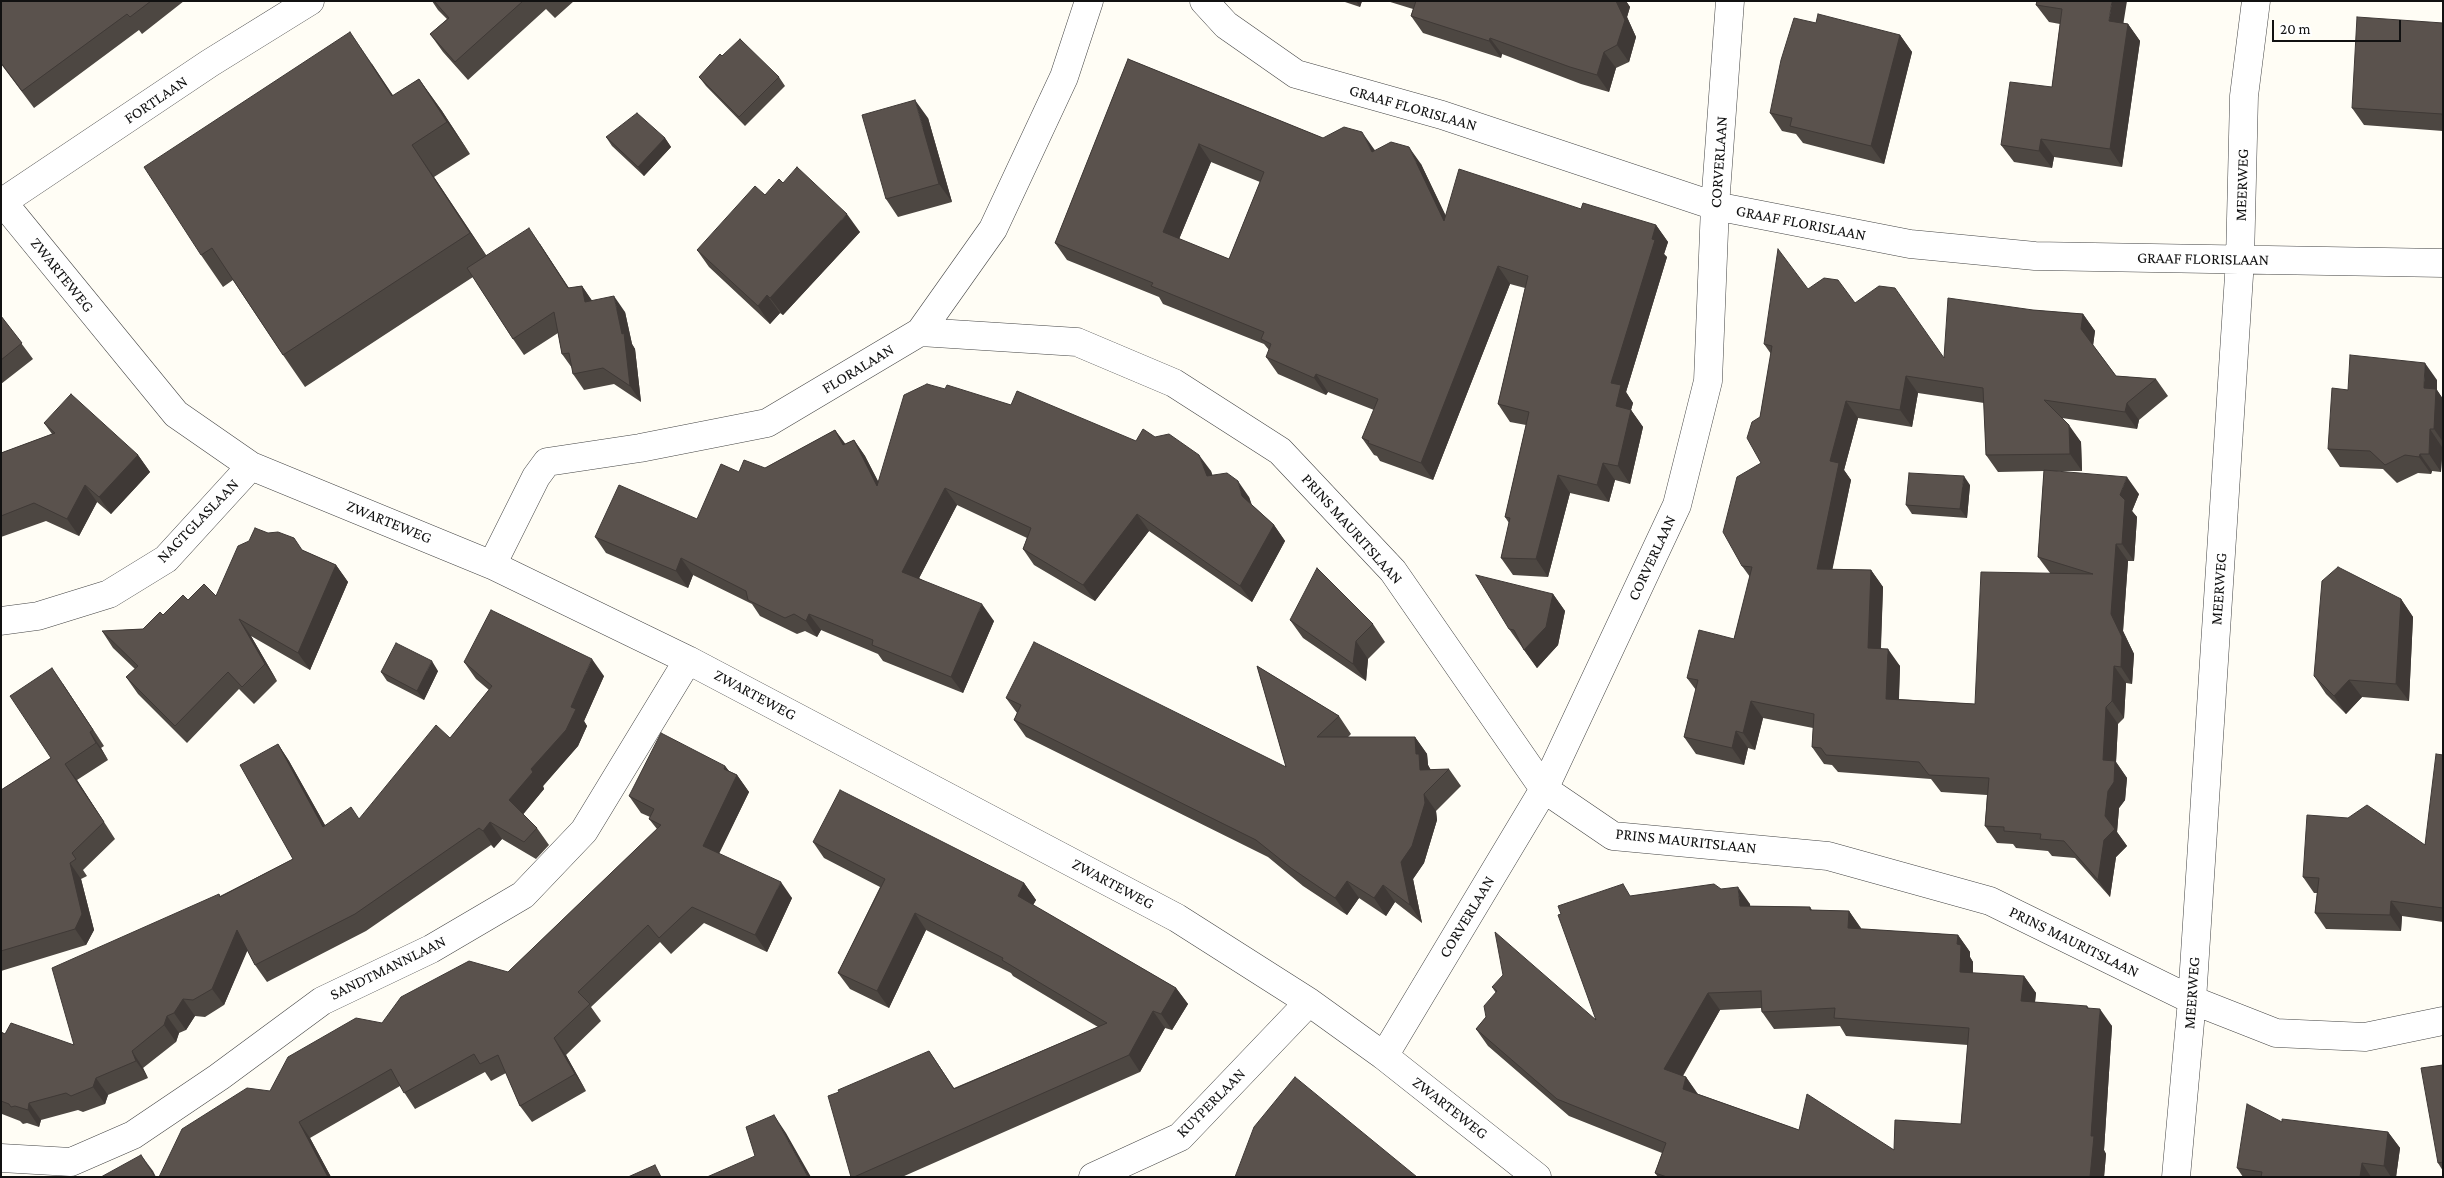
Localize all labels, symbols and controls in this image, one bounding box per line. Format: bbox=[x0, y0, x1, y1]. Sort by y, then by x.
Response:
scale bar bbox=[2274, 10, 2403, 42]
text: 20 m bbox=[2280, 21, 2311, 37]
street label: FORTLAAN bbox=[121, 72, 191, 128]
street label: GRAAF FLORISLAAN bbox=[1347, 81, 1479, 135]
street label: CORVERLAAN bbox=[1706, 115, 1732, 209]
street label: MEERWEG bbox=[2231, 148, 2253, 222]
street label: GRAAF FLORISLAAN bbox=[1734, 201, 1868, 245]
street label: ZWARTEWEG bbox=[26, 234, 98, 316]
street label: GRAAF FLORISLAAN bbox=[2137, 248, 2269, 270]
street label: FLORALAAN bbox=[818, 340, 898, 398]
street label: PRINS MAURITSLAAN bbox=[1297, 470, 1407, 588]
street label: NAGTGLASLAAN bbox=[153, 475, 243, 567]
street label: ZWARTEWEG bbox=[343, 496, 435, 548]
street label: CORVERLAAN bbox=[1624, 512, 1680, 604]
street label: MEERWEG bbox=[2207, 552, 2231, 626]
street label: ZWARTEWEG bbox=[711, 665, 799, 725]
street label: PRINS MAURITSLAAN bbox=[1614, 824, 1758, 858]
street label: ZWARTEWEG bbox=[1069, 854, 1157, 914]
street label: CORVERLAAN bbox=[1435, 873, 1499, 961]
street label: PRINS MAURITSLAAN bbox=[2006, 902, 2142, 982]
street label: SANDTMANNLAAN bbox=[327, 932, 449, 1004]
street label: MEERWEG bbox=[2180, 956, 2204, 1030]
street label: KUYPERLAAN bbox=[1172, 1064, 1250, 1142]
street label: ZWARTEWEG bbox=[1408, 1073, 1492, 1143]

